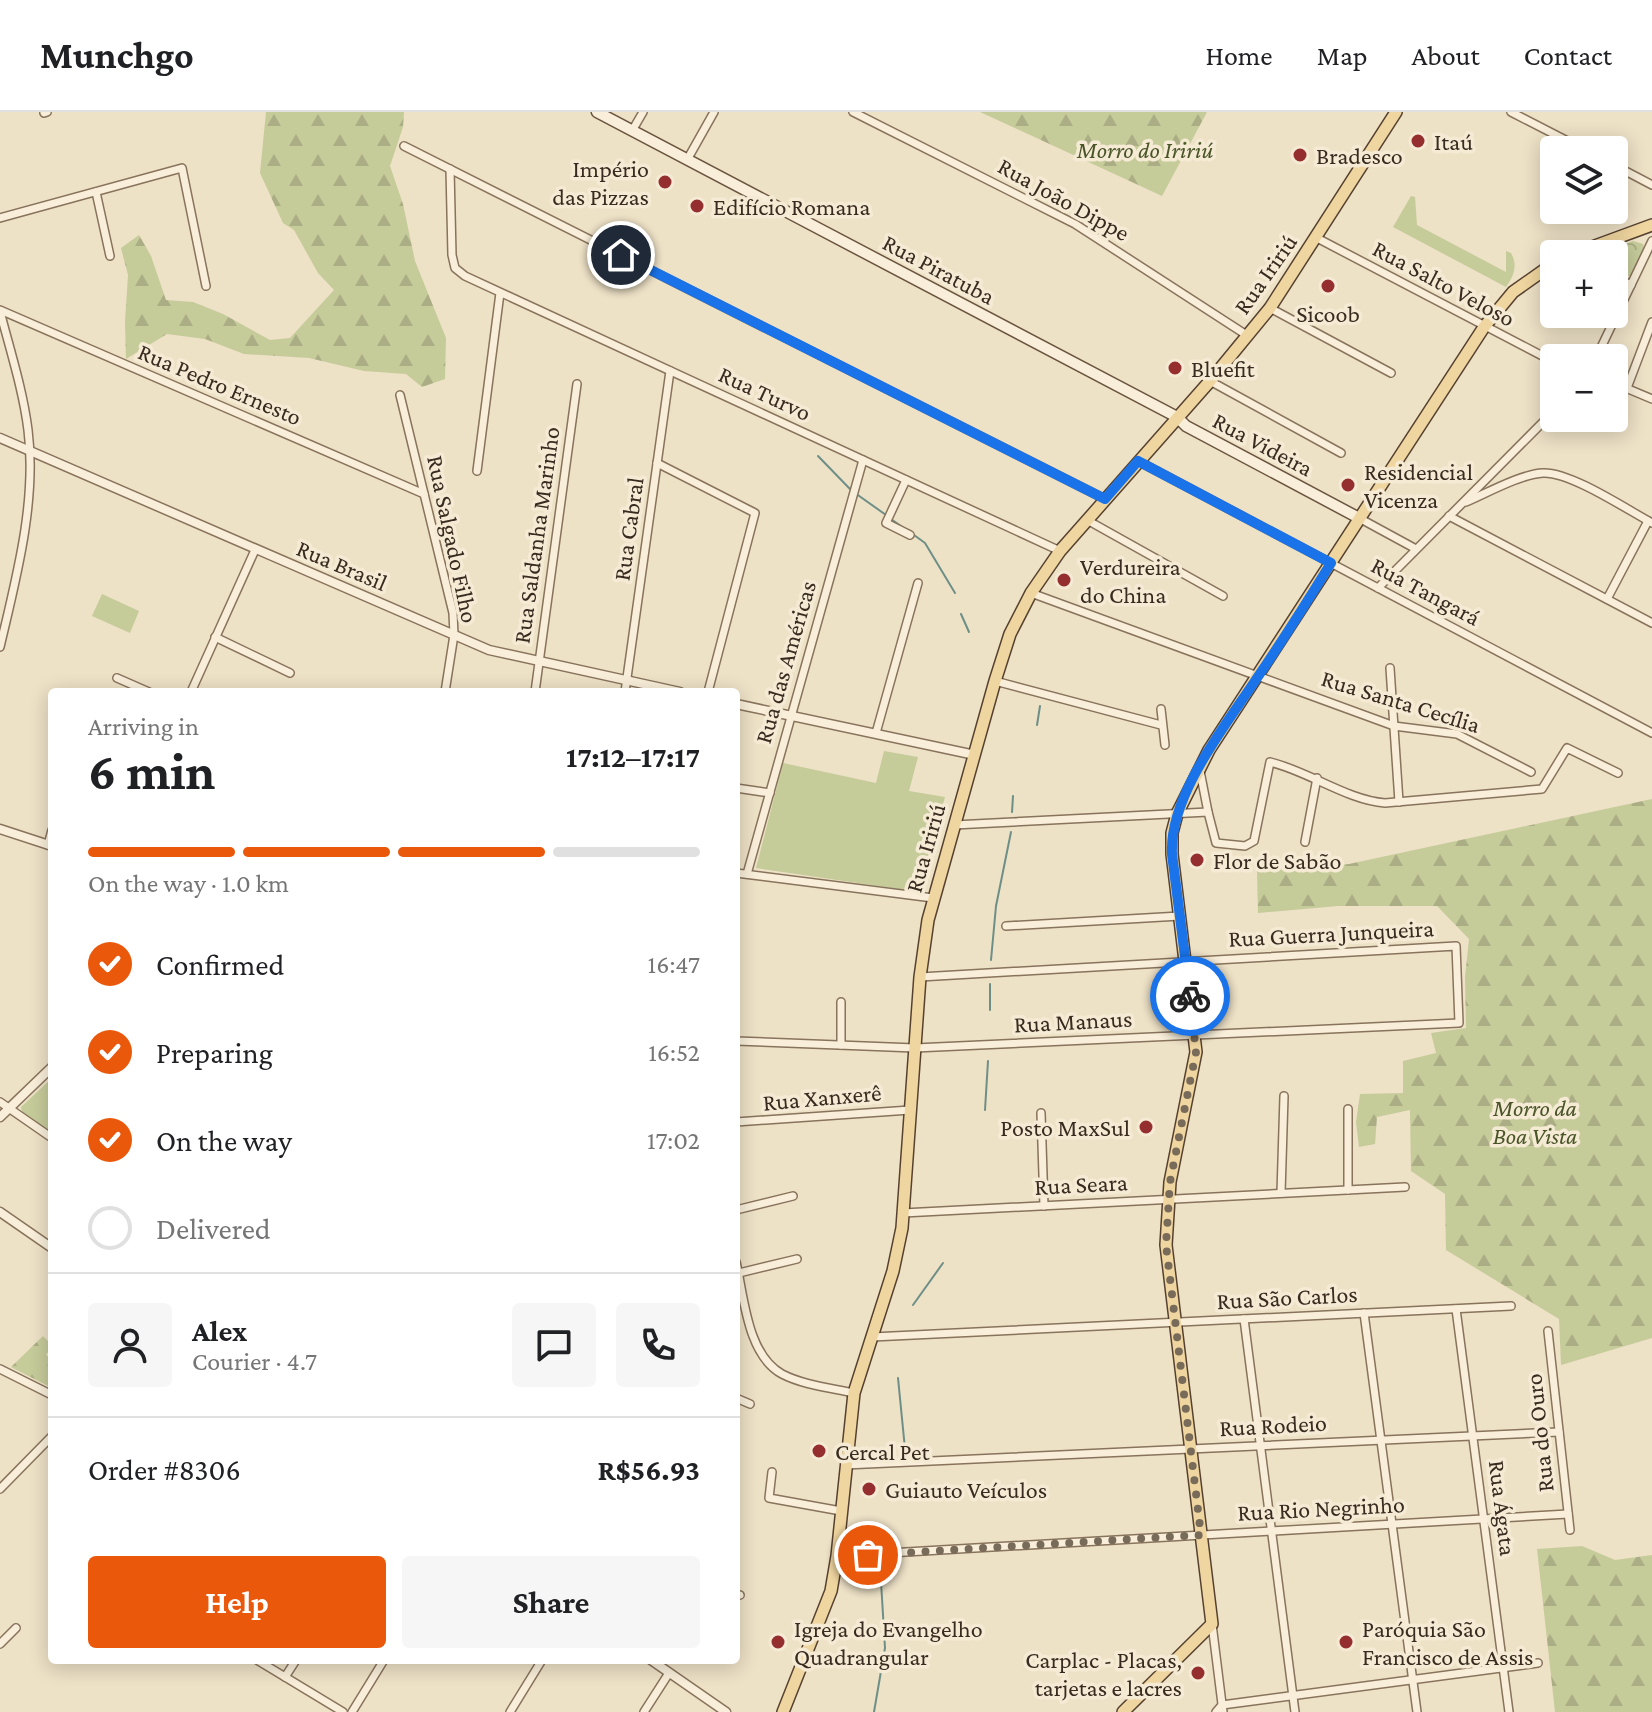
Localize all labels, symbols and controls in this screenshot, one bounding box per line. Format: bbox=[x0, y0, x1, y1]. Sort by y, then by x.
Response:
text: Munchgo bbox=[40, 34, 194, 76]
text: Home bbox=[1206, 40, 1273, 71]
text: Map bbox=[1317, 40, 1368, 71]
text: About bbox=[1412, 40, 1480, 71]
text: Contact bbox=[1524, 40, 1612, 71]
place label: Itaú bbox=[1434, 128, 1473, 155]
marker: Itaú bbox=[1409, 132, 1427, 150]
park label: Morro do Iririú bbox=[1076, 136, 1213, 163]
map controls bbox=[1540, 136, 1628, 432]
button: layers bbox=[1540, 136, 1628, 224]
place label: Bradesco bbox=[1316, 142, 1403, 169]
marker: Bradesco bbox=[1291, 146, 1309, 164]
street label: Rua João Dippe bbox=[994, 152, 1134, 246]
place label: Império das Pizzas bbox=[552, 155, 649, 210]
marker: Império das Pizzas bbox=[656, 173, 674, 191]
place label: Edifício Romana bbox=[713, 193, 870, 220]
marker: Edifício Romana bbox=[688, 197, 706, 215]
pin bbox=[587, 221, 655, 289]
street label: Rua Piratuba bbox=[878, 228, 1000, 310]
street label: Rua Iririú bbox=[1228, 229, 1302, 319]
icon: home bbox=[599, 233, 643, 277]
street label: Rua Salto Veloso bbox=[1368, 234, 1520, 332]
button: + bbox=[1540, 240, 1628, 328]
marker: Sicoob bbox=[1319, 277, 1337, 295]
place label: Sicoob bbox=[1296, 300, 1360, 327]
street label: Rua Pedro Ernesto bbox=[134, 337, 306, 431]
button: − bbox=[1540, 344, 1628, 432]
place label: Bluefit bbox=[1191, 355, 1256, 382]
marker: Bluefit bbox=[1166, 359, 1184, 377]
street label: Rua Turvo bbox=[715, 360, 815, 426]
street label: Rua Videira bbox=[1208, 406, 1318, 482]
street label: Rua Saldanha Marinho bbox=[507, 425, 565, 645]
street label: Rua Salgado Filho bbox=[422, 453, 484, 625]
place label: Residencial Vicenza bbox=[1364, 458, 1473, 513]
street label: Rua Cabral bbox=[607, 475, 649, 583]
marker: Residencial Vicenza bbox=[1339, 476, 1357, 494]
street label: Rua Brasil bbox=[293, 534, 391, 596]
street label: Rua Tangará bbox=[1367, 551, 1485, 631]
place label: Verdureira do China bbox=[1080, 553, 1181, 608]
marker: Verdureira do China bbox=[1055, 571, 1073, 589]
street label: Rua das Américas bbox=[749, 578, 821, 746]
street label: Rua Santa Cecília bbox=[1318, 664, 1484, 738]
text: Arriving in bbox=[88, 712, 199, 741]
text: 17:12–17:17 bbox=[566, 740, 700, 773]
text: 6 min bbox=[88, 742, 215, 800]
street label: Rua Iririú bbox=[899, 800, 951, 895]
place label: Flor de Sabão bbox=[1213, 847, 1341, 874]
marker: Flor de Sabão bbox=[1188, 851, 1206, 869]
text: On the way · 1.0 km bbox=[88, 869, 289, 898]
street label: Rua Guerra Junqueira bbox=[1228, 914, 1434, 952]
icon: check bbox=[88, 942, 132, 986]
text: Confirmed bbox=[156, 948, 284, 981]
text: 16:47 bbox=[648, 950, 700, 979]
courier bbox=[1150, 956, 1230, 1036]
icon: bike bbox=[1168, 974, 1212, 1018]
street label: Rua Manaus bbox=[1013, 1004, 1133, 1038]
icon: check bbox=[88, 1030, 132, 1074]
text: Preparing bbox=[156, 1036, 273, 1069]
text: 16:52 bbox=[648, 1038, 700, 1067]
street label: Rua Xanxerê bbox=[762, 1078, 882, 1116]
park label: Morro da Boa Vista bbox=[1492, 1094, 1577, 1149]
place label: Posto MaxSul bbox=[1000, 1114, 1130, 1141]
icon: check bbox=[88, 1118, 132, 1162]
marker: Posto MaxSul bbox=[1137, 1118, 1155, 1136]
text: On the way bbox=[156, 1124, 292, 1157]
text: 17:02 bbox=[647, 1126, 700, 1155]
street label: Rua Seara bbox=[1034, 1168, 1128, 1200]
text: Delivered bbox=[156, 1212, 271, 1245]
street label: Rua São Carlos bbox=[1216, 1280, 1358, 1314]
button: person bbox=[88, 1303, 172, 1387]
button: chat bbox=[512, 1303, 596, 1387]
button: phone bbox=[616, 1303, 700, 1387]
text: Alex bbox=[192, 1314, 247, 1347]
text: Courier · 4.7 bbox=[192, 1347, 317, 1376]
street label: Rua do Ouro bbox=[1519, 1372, 1559, 1494]
street label: Rua Rodeio bbox=[1219, 1409, 1327, 1441]
place label: Cercal Pet bbox=[835, 1438, 931, 1465]
marker: Cercal Pet bbox=[810, 1442, 828, 1460]
text: Order #8306 bbox=[88, 1453, 241, 1486]
text: R$56.93 bbox=[598, 1453, 700, 1486]
street label: Rua Ágata bbox=[1484, 1459, 1522, 1557]
place label: Guiauto Veículos bbox=[885, 1476, 1047, 1503]
marker: Guiauto Veículos bbox=[860, 1480, 878, 1498]
street label: Rua Rio Negrinho bbox=[1237, 1490, 1405, 1526]
pin bbox=[834, 1521, 902, 1589]
icon: bag bbox=[846, 1533, 890, 1577]
button: Help bbox=[88, 1556, 386, 1648]
button: Share bbox=[402, 1556, 700, 1648]
place label: Igreja do Evangelho Quadrangular bbox=[794, 1615, 983, 1670]
place label: Paróquia São Francisco de Assis bbox=[1362, 1615, 1534, 1670]
marker: Igreja do Evangelho Quadrangular bbox=[769, 1633, 787, 1651]
marker: Paróquia São Francisco de Assis bbox=[1337, 1633, 1355, 1651]
place label: Carplac - Placas, tarjetas e lacres bbox=[1025, 1646, 1182, 1701]
marker: Carplac - Placas, tarjetas e lacres bbox=[1189, 1664, 1207, 1682]

